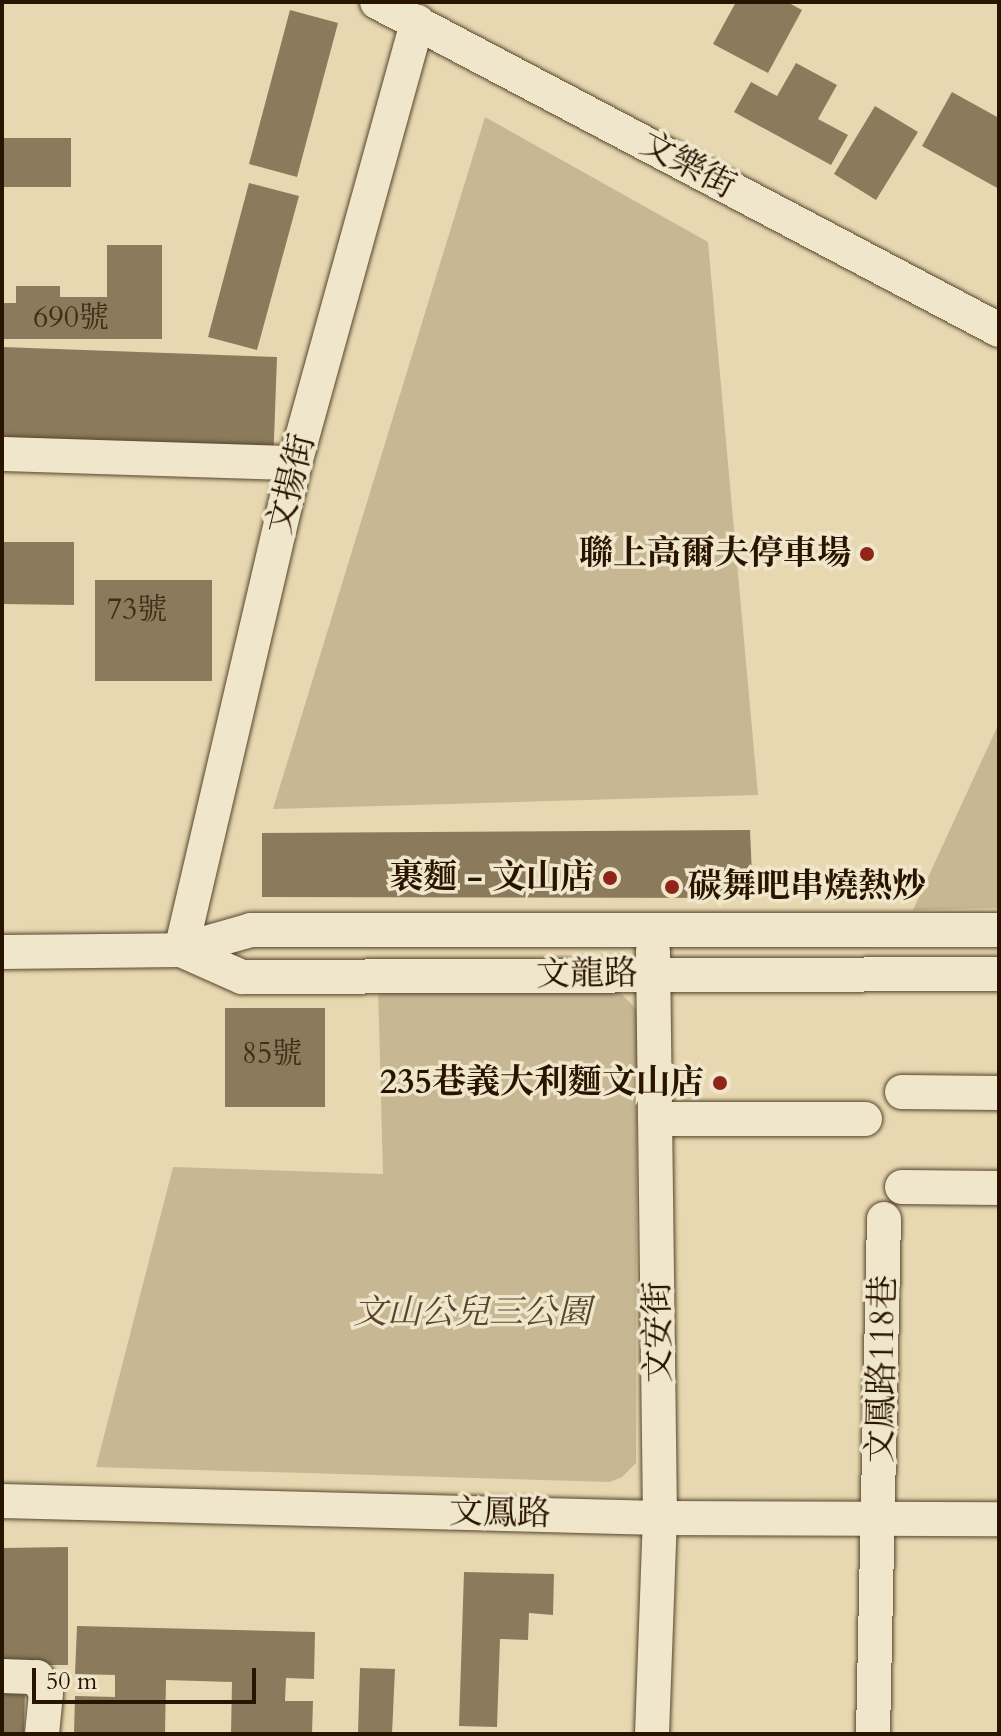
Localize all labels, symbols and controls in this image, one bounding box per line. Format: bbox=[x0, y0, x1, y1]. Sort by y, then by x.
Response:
street label: 文樂街 bbox=[633, 123, 743, 207]
house number: 690號 bbox=[33, 300, 109, 336]
street label: 文揚街 bbox=[259, 430, 323, 538]
place label: 聯上高爾夫停車場 bbox=[579, 534, 851, 574]
marker: 聯上高爾夫停車場 bbox=[858, 545, 876, 563]
house number: 73號 bbox=[107, 592, 167, 628]
place label: 裹麵 - 文山店 bbox=[390, 858, 594, 898]
place label: 碳舞吧串燒熱炒 bbox=[688, 867, 926, 907]
marker: 裹麵 - 文山店 bbox=[601, 869, 619, 887]
marker: 碳舞吧串燒熱炒 bbox=[663, 878, 681, 896]
street label: 文龍路 bbox=[536, 953, 638, 995]
house number: 85號 bbox=[242, 1036, 302, 1072]
place label: 235巷義大利麵文山店 bbox=[380, 1063, 704, 1103]
marker: 235巷義大利麵文山店 bbox=[711, 1074, 729, 1092]
street label: 文鳳路118巷 bbox=[860, 1275, 904, 1463]
street label: 文安街 bbox=[637, 1281, 679, 1383]
park label: 文山公兒三公園 bbox=[353, 1293, 591, 1333]
street label: 文鳳路 bbox=[449, 1492, 551, 1534]
scale bar bbox=[36, 1652, 260, 1702]
text: 50 m bbox=[46, 1665, 97, 1698]

